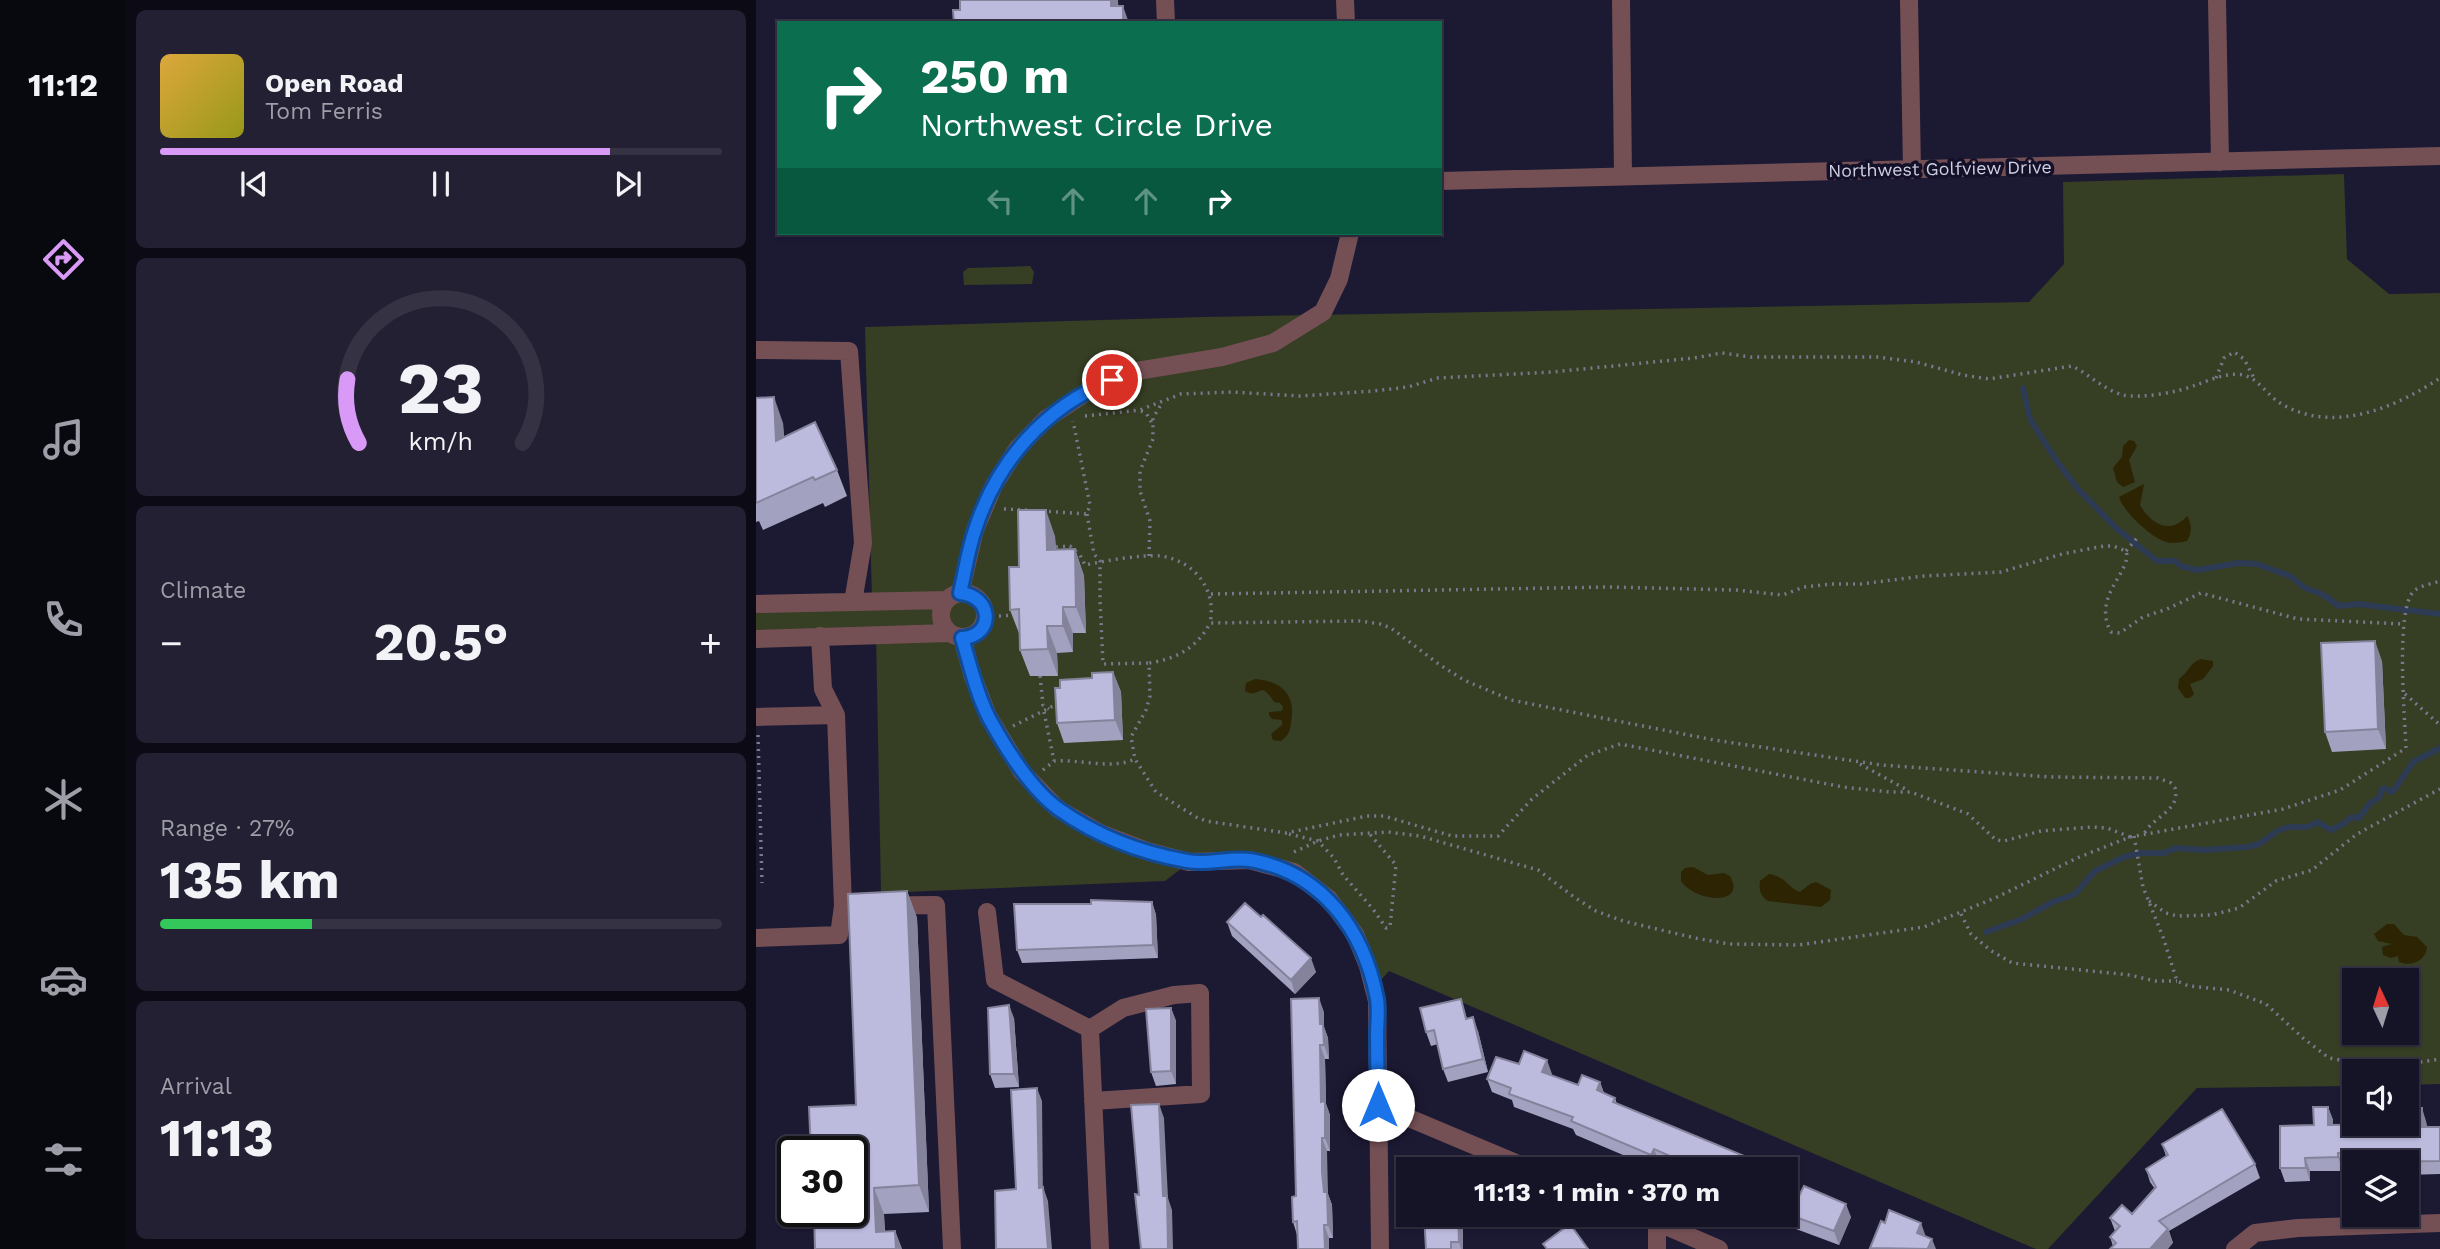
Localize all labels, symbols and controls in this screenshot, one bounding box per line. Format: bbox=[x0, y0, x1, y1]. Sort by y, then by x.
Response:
text: 250 m bbox=[920, 47, 1069, 105]
icon: right bbox=[805, 49, 896, 140]
text: 11:12 bbox=[28, 66, 98, 104]
text: Open Road bbox=[265, 68, 403, 98]
text: Tom Ferris bbox=[265, 98, 383, 125]
text: Northwest Circle Drive bbox=[920, 106, 1273, 144]
street label: Northwest Golfview Drive bbox=[1828, 156, 2052, 181]
icon: previous bbox=[235, 165, 273, 203]
icon: pause bbox=[422, 165, 460, 203]
icon: next bbox=[609, 165, 647, 203]
icon: left bbox=[981, 182, 1019, 220]
icon: ahead bbox=[1054, 182, 1092, 220]
icon: ahead bbox=[1127, 182, 1165, 220]
icon: right bbox=[1200, 182, 1238, 220]
icon: directions bbox=[39, 235, 88, 284]
text: 23 bbox=[398, 345, 484, 431]
pin bbox=[1082, 350, 1142, 410]
icon: arrive bbox=[1093, 361, 1131, 399]
icon: music bbox=[39, 415, 88, 464]
text: km/h bbox=[409, 426, 473, 455]
text: Climate bbox=[160, 577, 246, 604]
icon: phone bbox=[39, 595, 88, 644]
text: 20.5° bbox=[373, 612, 509, 673]
text: − bbox=[160, 621, 183, 665]
text: + bbox=[699, 621, 722, 665]
icon: climate bbox=[39, 775, 88, 824]
text: Range · 27% bbox=[160, 815, 294, 842]
text: 135 km bbox=[160, 850, 340, 911]
icon: car bbox=[39, 955, 88, 1004]
north arrow bbox=[2342, 968, 2418, 1045]
map controls bbox=[2342, 968, 2419, 1227]
button: sound bbox=[2342, 1059, 2419, 1136]
position arrow bbox=[1341, 1068, 1415, 1142]
text: Arrival bbox=[160, 1073, 232, 1100]
text: 11:13 bbox=[160, 1108, 274, 1169]
icon: filters bbox=[39, 1135, 88, 1184]
speed limit sign: 30 bbox=[777, 1136, 868, 1227]
button: layers bbox=[2342, 1150, 2419, 1227]
text: 11:13 · 1 min · 370 m bbox=[1474, 1177, 1720, 1207]

